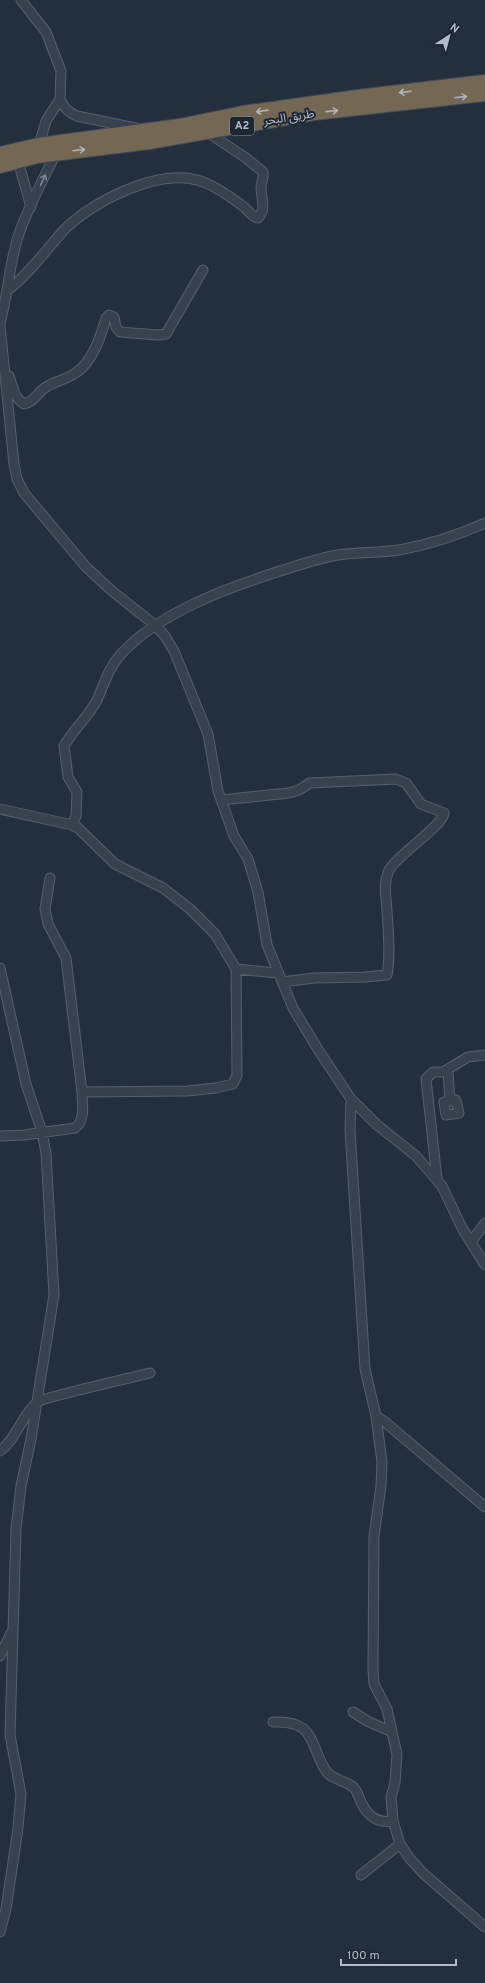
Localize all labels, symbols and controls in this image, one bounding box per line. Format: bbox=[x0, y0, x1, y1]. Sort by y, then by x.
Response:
north arrow bbox=[429, 16, 469, 56]
text: N bbox=[447, 21, 462, 37]
one-way arrow bbox=[399, 88, 412, 95]
one-way arrow bbox=[454, 93, 467, 101]
street label: طريق البحر bbox=[262, 106, 315, 130]
one-way arrow bbox=[256, 107, 269, 115]
one-way arrow bbox=[325, 108, 338, 115]
road number: A2 bbox=[230, 117, 254, 135]
one-way arrow bbox=[72, 147, 85, 154]
one-way arrow bbox=[40, 175, 47, 187]
scale bar bbox=[341, 1941, 456, 1967]
text: 100 m bbox=[347, 1948, 380, 1964]

